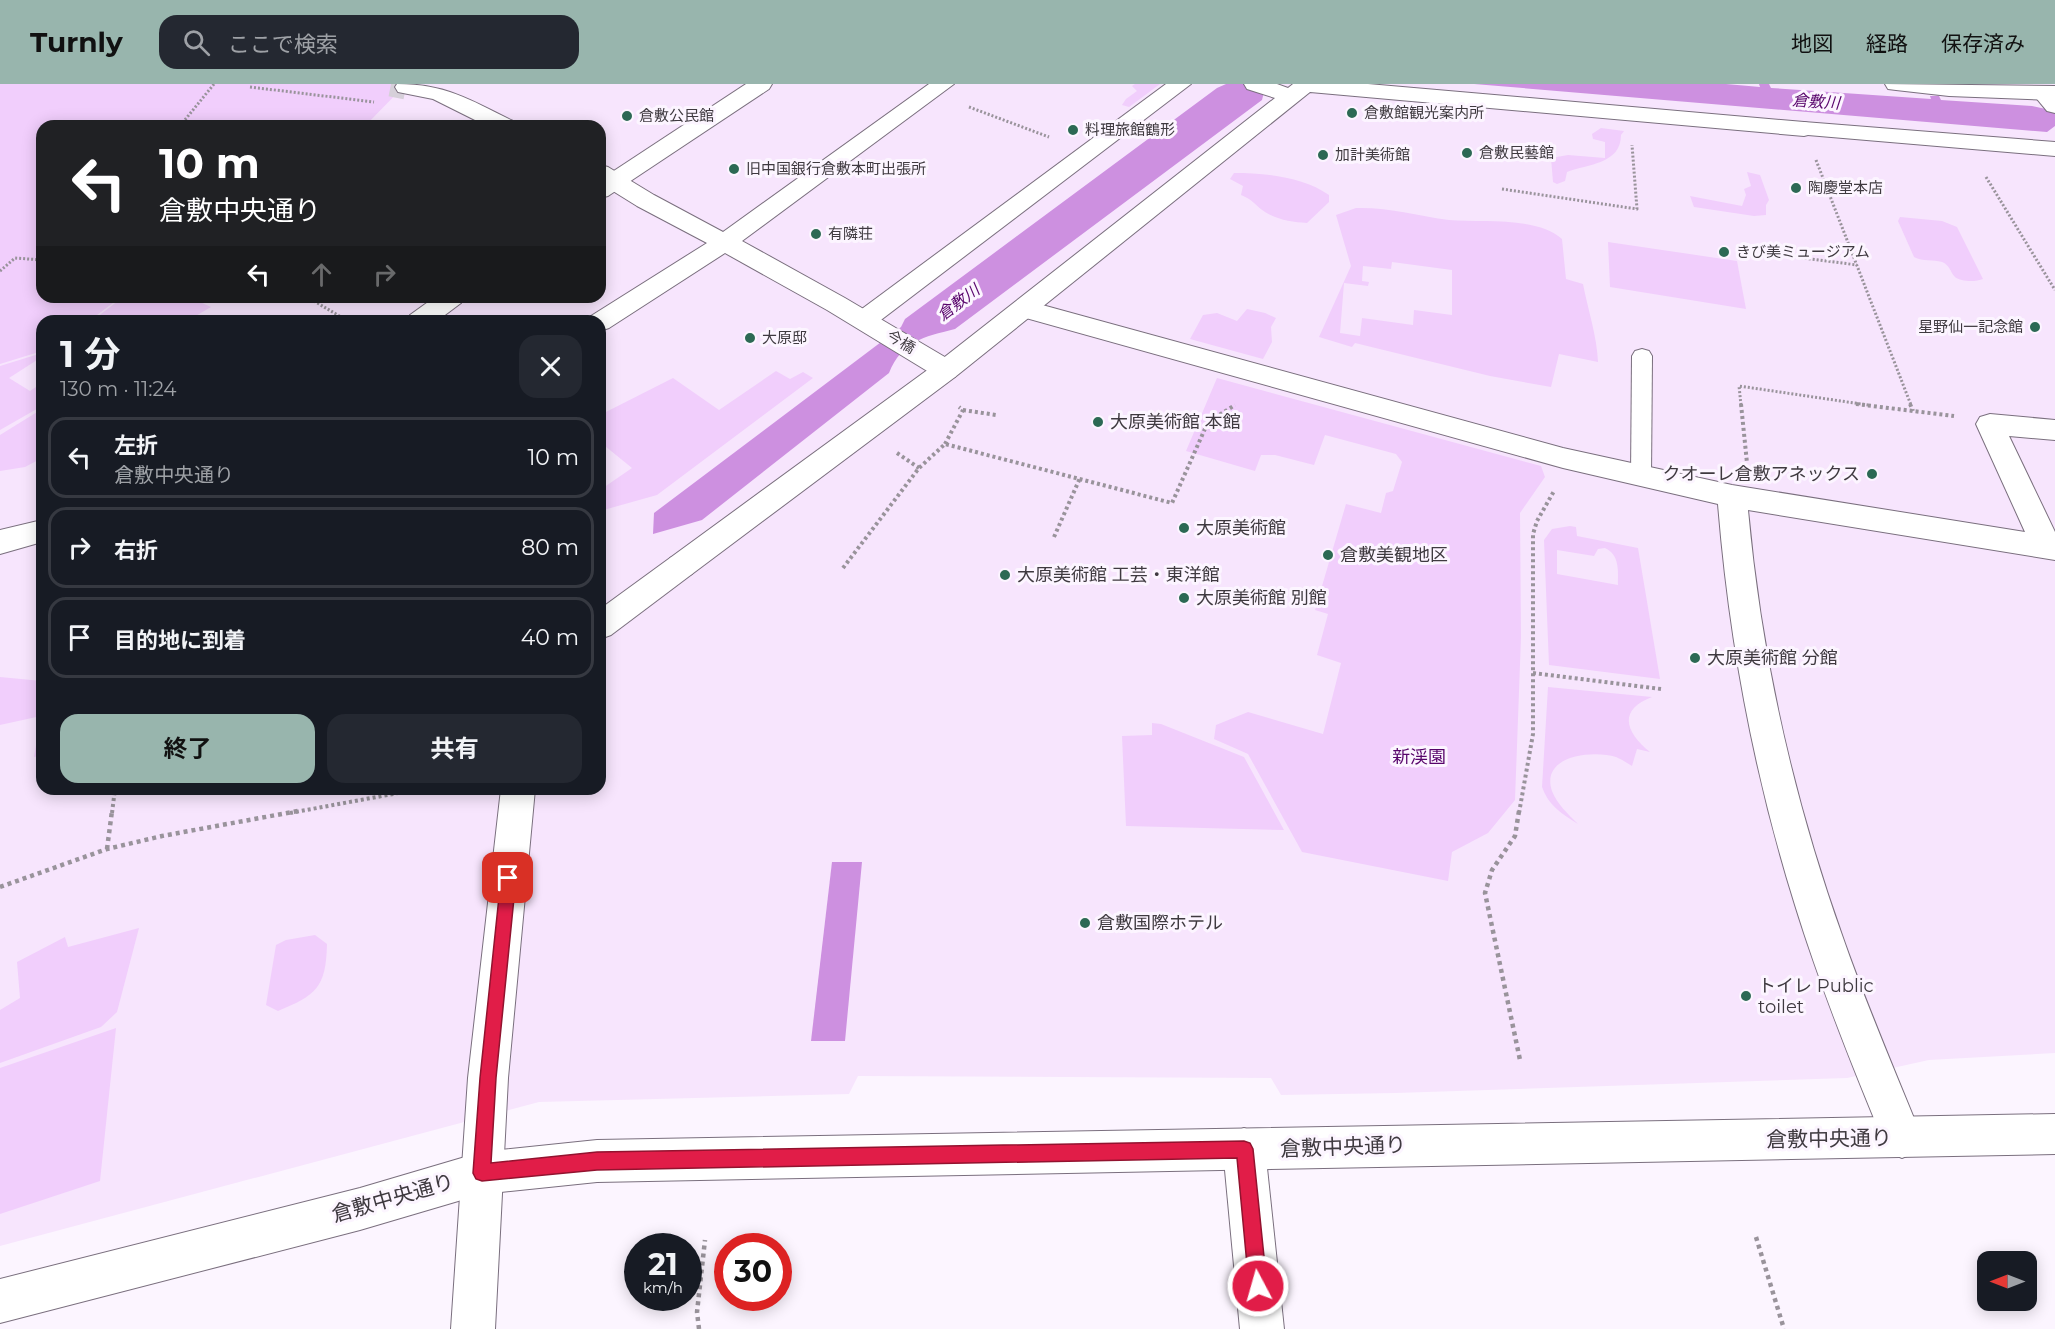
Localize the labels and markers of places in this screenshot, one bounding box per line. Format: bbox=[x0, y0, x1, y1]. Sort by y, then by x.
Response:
place label: 倉敷館観光案内所 bbox=[1364, 103, 1484, 122]
place label: 倉敷公民館 bbox=[639, 106, 714, 125]
marker: 倉敷館観光案内所 bbox=[1345, 106, 1359, 120]
marker: 倉敷公民館 bbox=[620, 109, 634, 123]
place label: 料理旅館鶴形 bbox=[1085, 120, 1175, 139]
marker: 料理旅館鶴形 bbox=[1066, 123, 1080, 137]
place label: 倉敷民藝館 bbox=[1479, 143, 1554, 162]
place label: 加計美術館 bbox=[1335, 145, 1410, 164]
marker: 倉敷民藝館 bbox=[1460, 146, 1474, 160]
marker: 加計美術館 bbox=[1316, 148, 1330, 162]
place label: 旧中国銀行倉敷本町出張所 bbox=[746, 159, 926, 178]
marker: 旧中国銀行倉敷本町出張所 bbox=[727, 162, 741, 176]
place label: 陶慶堂本店 bbox=[1808, 178, 1883, 197]
marker: 陶慶堂本店 bbox=[1789, 181, 1803, 195]
place label: 有隣荘 bbox=[828, 224, 873, 243]
marker: 有隣荘 bbox=[809, 227, 823, 241]
place label: きび美ミュージアム bbox=[1736, 242, 1870, 261]
marker: きび美ミュージアム bbox=[1717, 245, 1731, 259]
place label: 星野仙一記念館 bbox=[1918, 317, 2023, 336]
marker: 星野仙一記念館 bbox=[2028, 320, 2042, 334]
place label: 大原邸 bbox=[762, 328, 807, 347]
marker: 大原邸 bbox=[743, 331, 757, 345]
place label: 大原美術館 本館 bbox=[1110, 411, 1241, 433]
marker: 大原美術館 本館 bbox=[1091, 415, 1105, 429]
place label: クオーレ倉敷アネックス bbox=[1663, 463, 1860, 485]
marker: クオーレ倉敷アネックス bbox=[1865, 467, 1879, 481]
place label: 大原美術館 bbox=[1196, 517, 1286, 539]
marker: 大原美術館 bbox=[1177, 521, 1191, 535]
place label: 倉敷美観地区 bbox=[1340, 544, 1448, 566]
marker: 倉敷美観地区 bbox=[1321, 548, 1335, 562]
place label: 大原美術館 工芸・東洋館 bbox=[1017, 564, 1220, 586]
marker: 大原美術館 工芸・東洋館 bbox=[998, 568, 1012, 582]
place label: 大原美術館 別館 bbox=[1196, 587, 1327, 609]
marker: 大原美術館 別館 bbox=[1177, 591, 1191, 605]
place label: 大原美術館 分館 bbox=[1707, 647, 1838, 669]
marker: 大原美術館 分館 bbox=[1688, 651, 1702, 665]
pin bbox=[482, 852, 533, 903]
place label: 倉敷国際ホテル bbox=[1097, 912, 1223, 934]
marker: 倉敷国際ホテル bbox=[1078, 916, 1092, 930]
place label: トイレ Public toilet bbox=[1758, 975, 1874, 1018]
marker: トイレ Public toilet bbox=[1739, 989, 1753, 1003]

